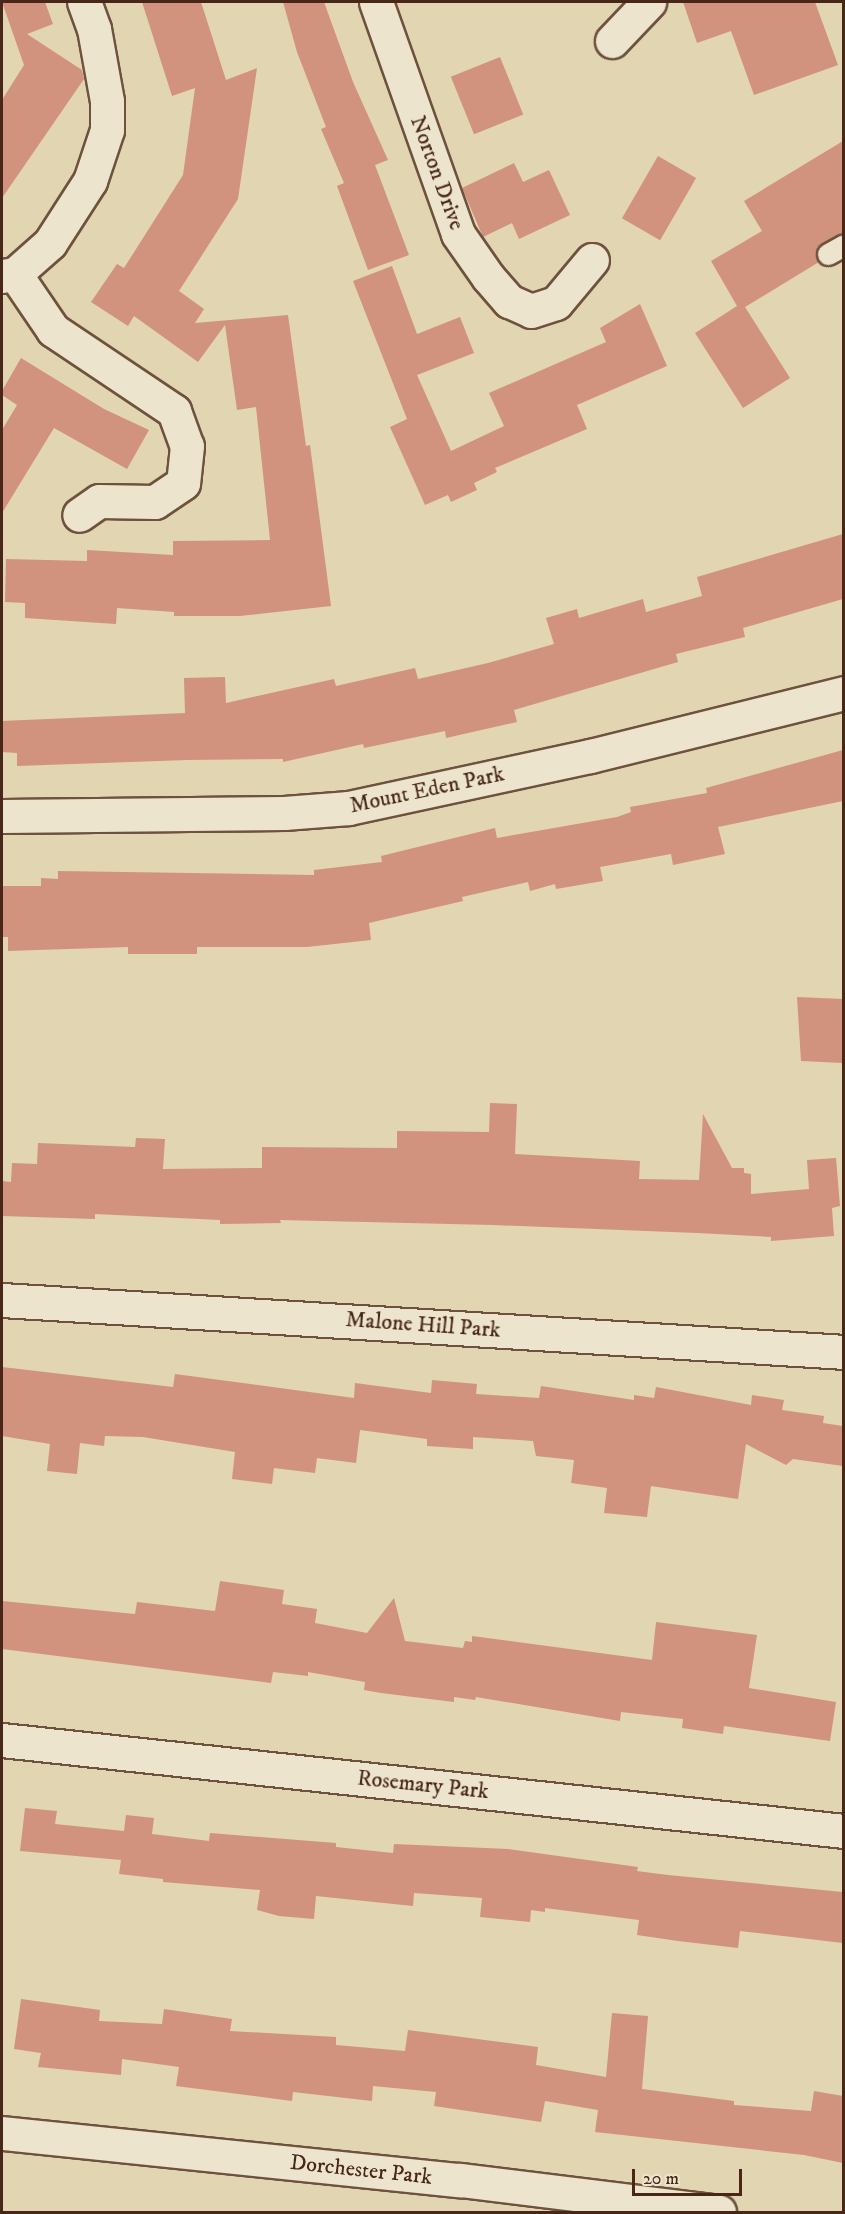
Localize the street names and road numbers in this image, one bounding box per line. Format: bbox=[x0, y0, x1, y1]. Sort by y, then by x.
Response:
street label: Norton Drive bbox=[404, 112, 470, 234]
street label: Mount Eden Park bbox=[347, 761, 507, 819]
street label: Malone Hill Park bbox=[345, 1306, 501, 1344]
street label: Rosemary Park bbox=[356, 1765, 490, 1805]
street label: Dorchester Park bbox=[289, 2149, 433, 2191]

